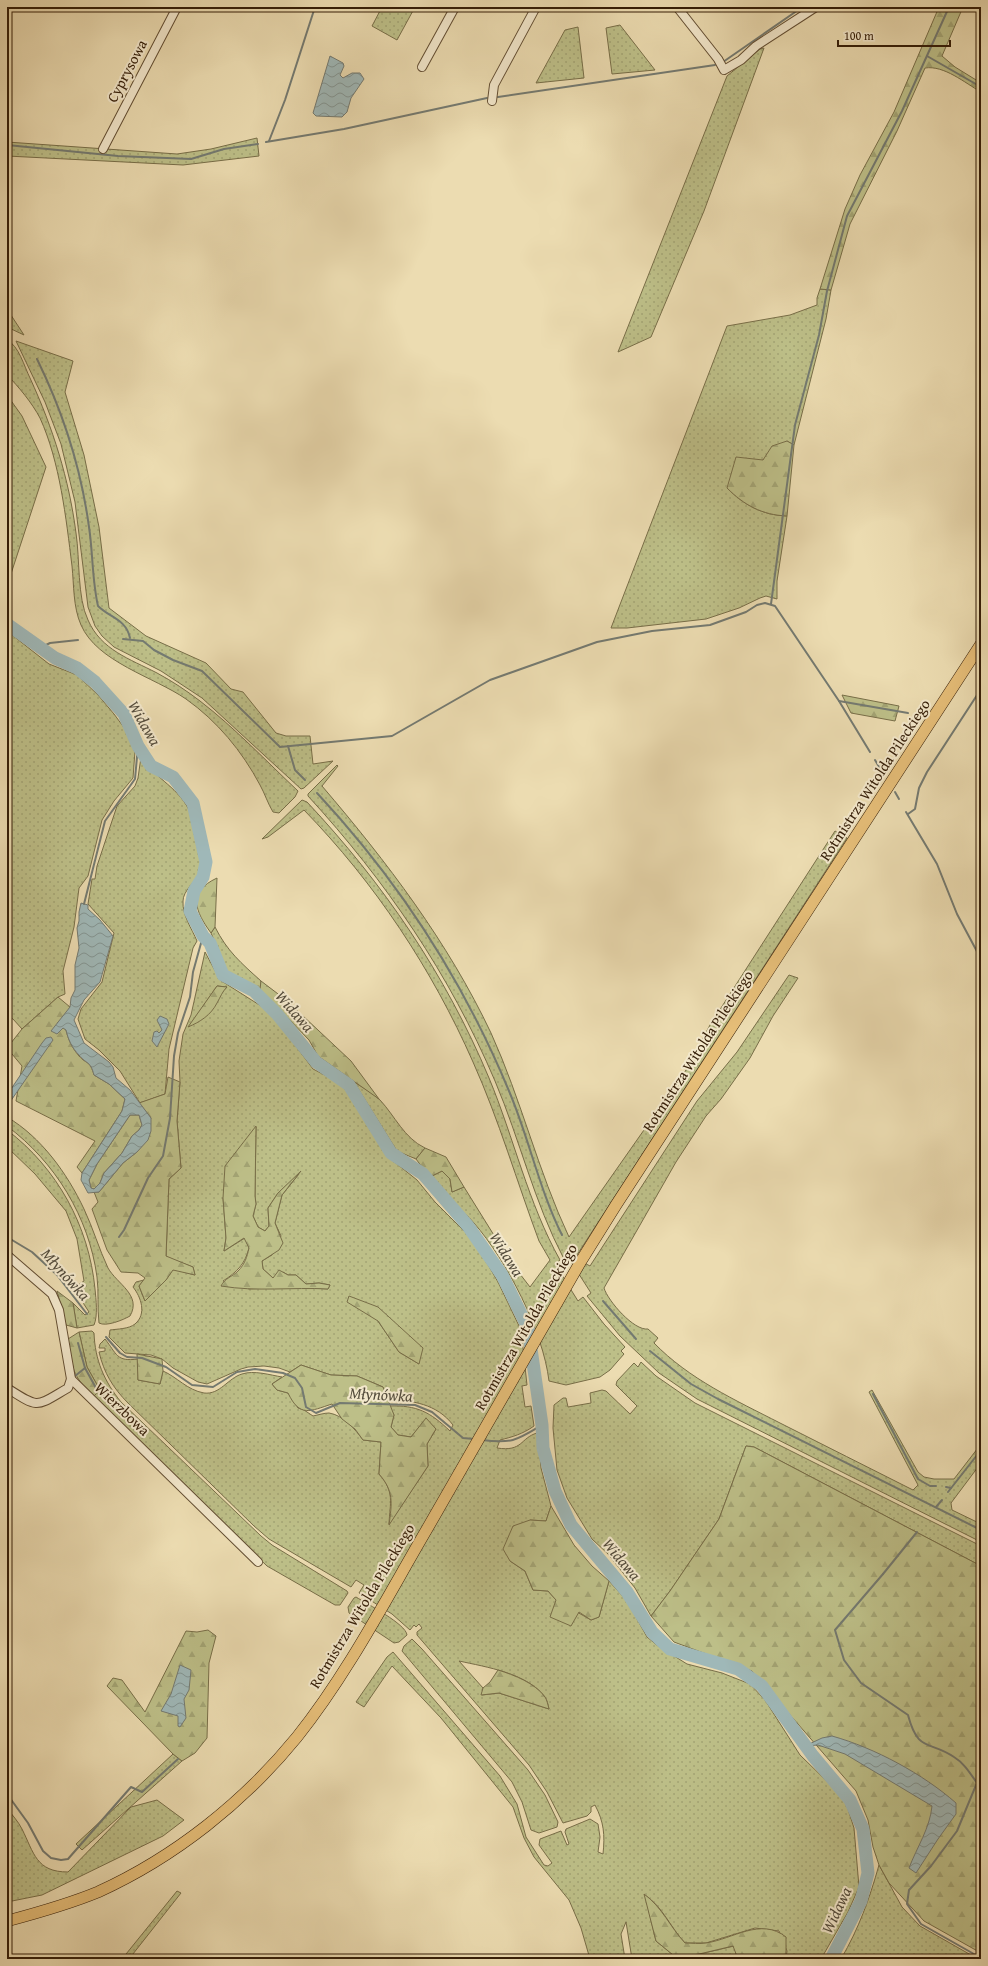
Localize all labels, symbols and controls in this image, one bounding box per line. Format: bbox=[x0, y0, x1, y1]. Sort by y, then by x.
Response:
scale bar bbox=[838, 22, 950, 48]
text: 100 m bbox=[844, 27, 874, 44]
street label: Cyprysowa bbox=[101, 36, 152, 106]
street label: Rotmistrza Witolda Pileckiego bbox=[814, 695, 935, 865]
water label: Widawa bbox=[122, 696, 168, 751]
street label: Rotmistrza Witolda Pileckiego bbox=[637, 966, 758, 1136]
water label: Widawa bbox=[270, 985, 321, 1038]
water label: Widawa bbox=[484, 1227, 530, 1282]
street label: Rotmistrza Witolda Pileckiego bbox=[469, 1239, 582, 1414]
water label: Młynówka bbox=[36, 1242, 97, 1306]
street label: Wierzbowa bbox=[90, 1377, 155, 1440]
water label: Młynówka bbox=[349, 1380, 414, 1408]
street label: Rotmistrza Witolda Pileckiego bbox=[304, 1519, 419, 1692]
water label: Widawa bbox=[597, 1533, 647, 1586]
water label: Widawa bbox=[815, 1882, 857, 1937]

